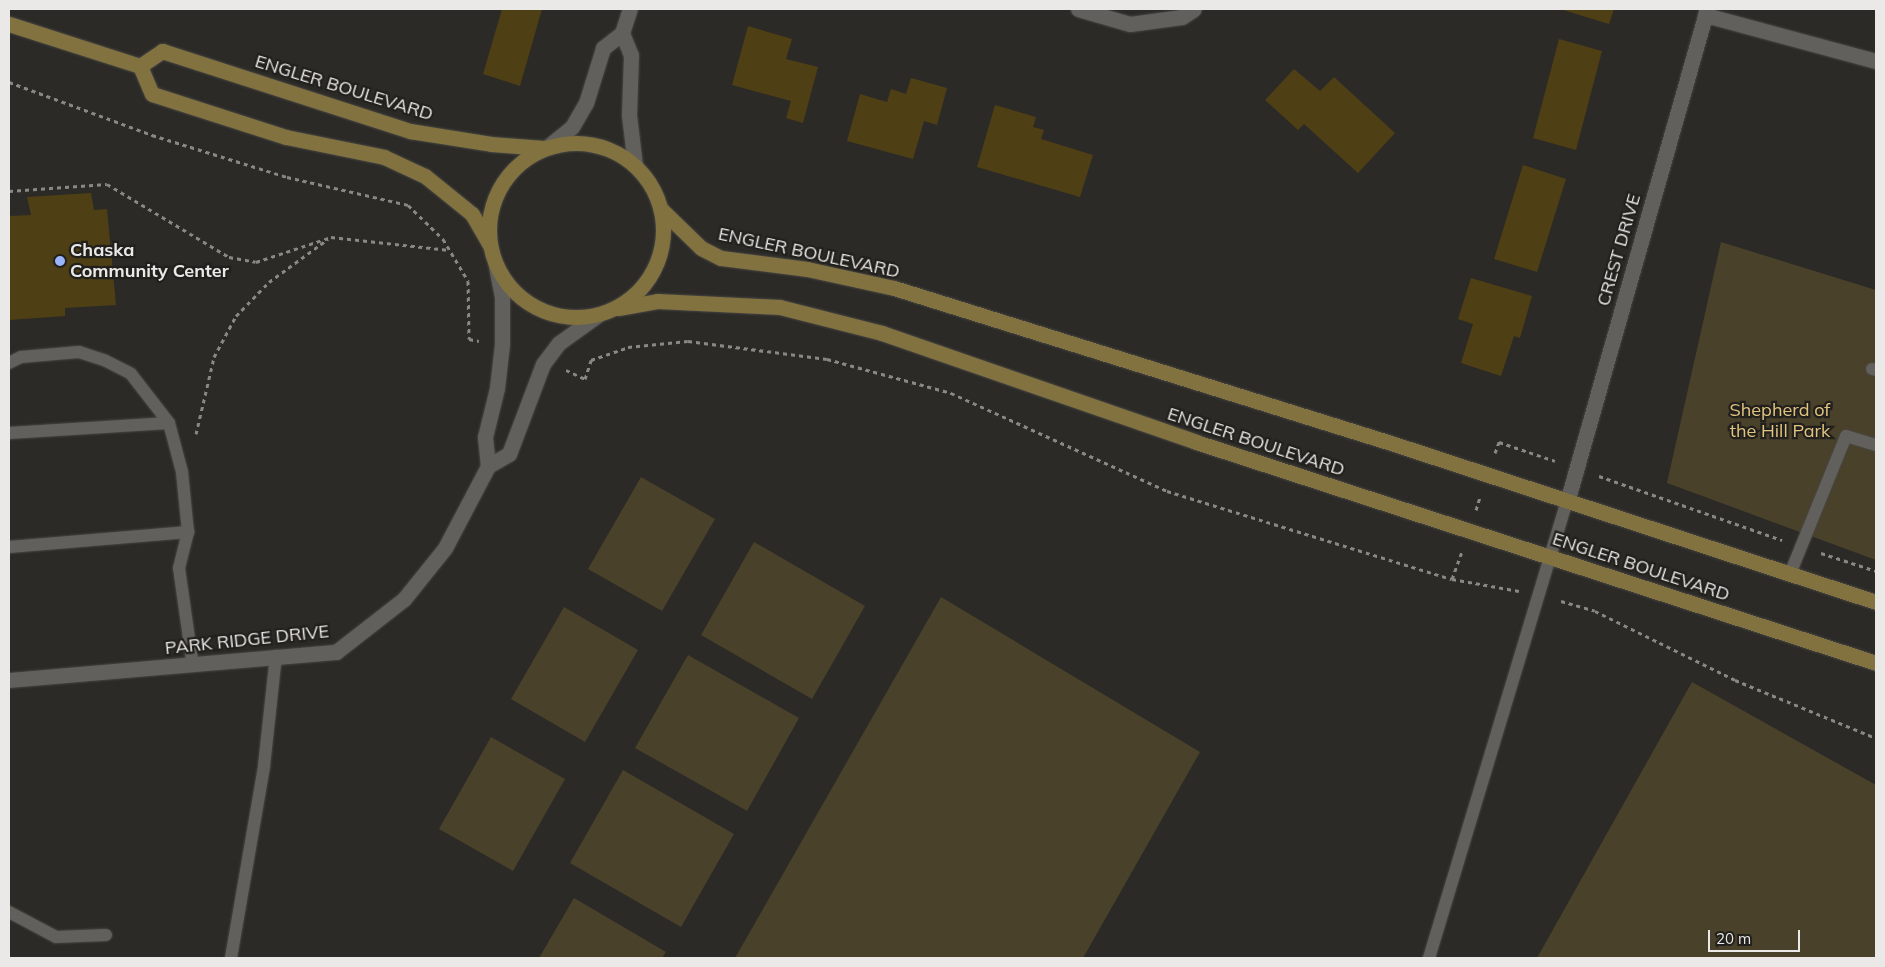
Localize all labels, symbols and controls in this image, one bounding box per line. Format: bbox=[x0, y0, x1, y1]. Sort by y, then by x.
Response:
street label: ENGLER BOULEVARD bbox=[252, 51, 436, 125]
street label: CREST DRIVE bbox=[1593, 192, 1645, 308]
street label: ENGLER BOULEVARD bbox=[716, 223, 902, 283]
place label: Chaska Community Center bbox=[70, 240, 229, 282]
marker: Chaska Community Center bbox=[54, 255, 66, 267]
park label: Shepherd of the Hill Park bbox=[1730, 400, 1830, 442]
street label: ENGLER BOULEVARD bbox=[1165, 403, 1347, 481]
street label: ENGLER BOULEVARD bbox=[1550, 528, 1732, 606]
street label: PARK RIDGE DRIVE bbox=[164, 621, 330, 659]
scale bar bbox=[1710, 920, 1802, 952]
text: 20 m bbox=[1716, 929, 1751, 948]

